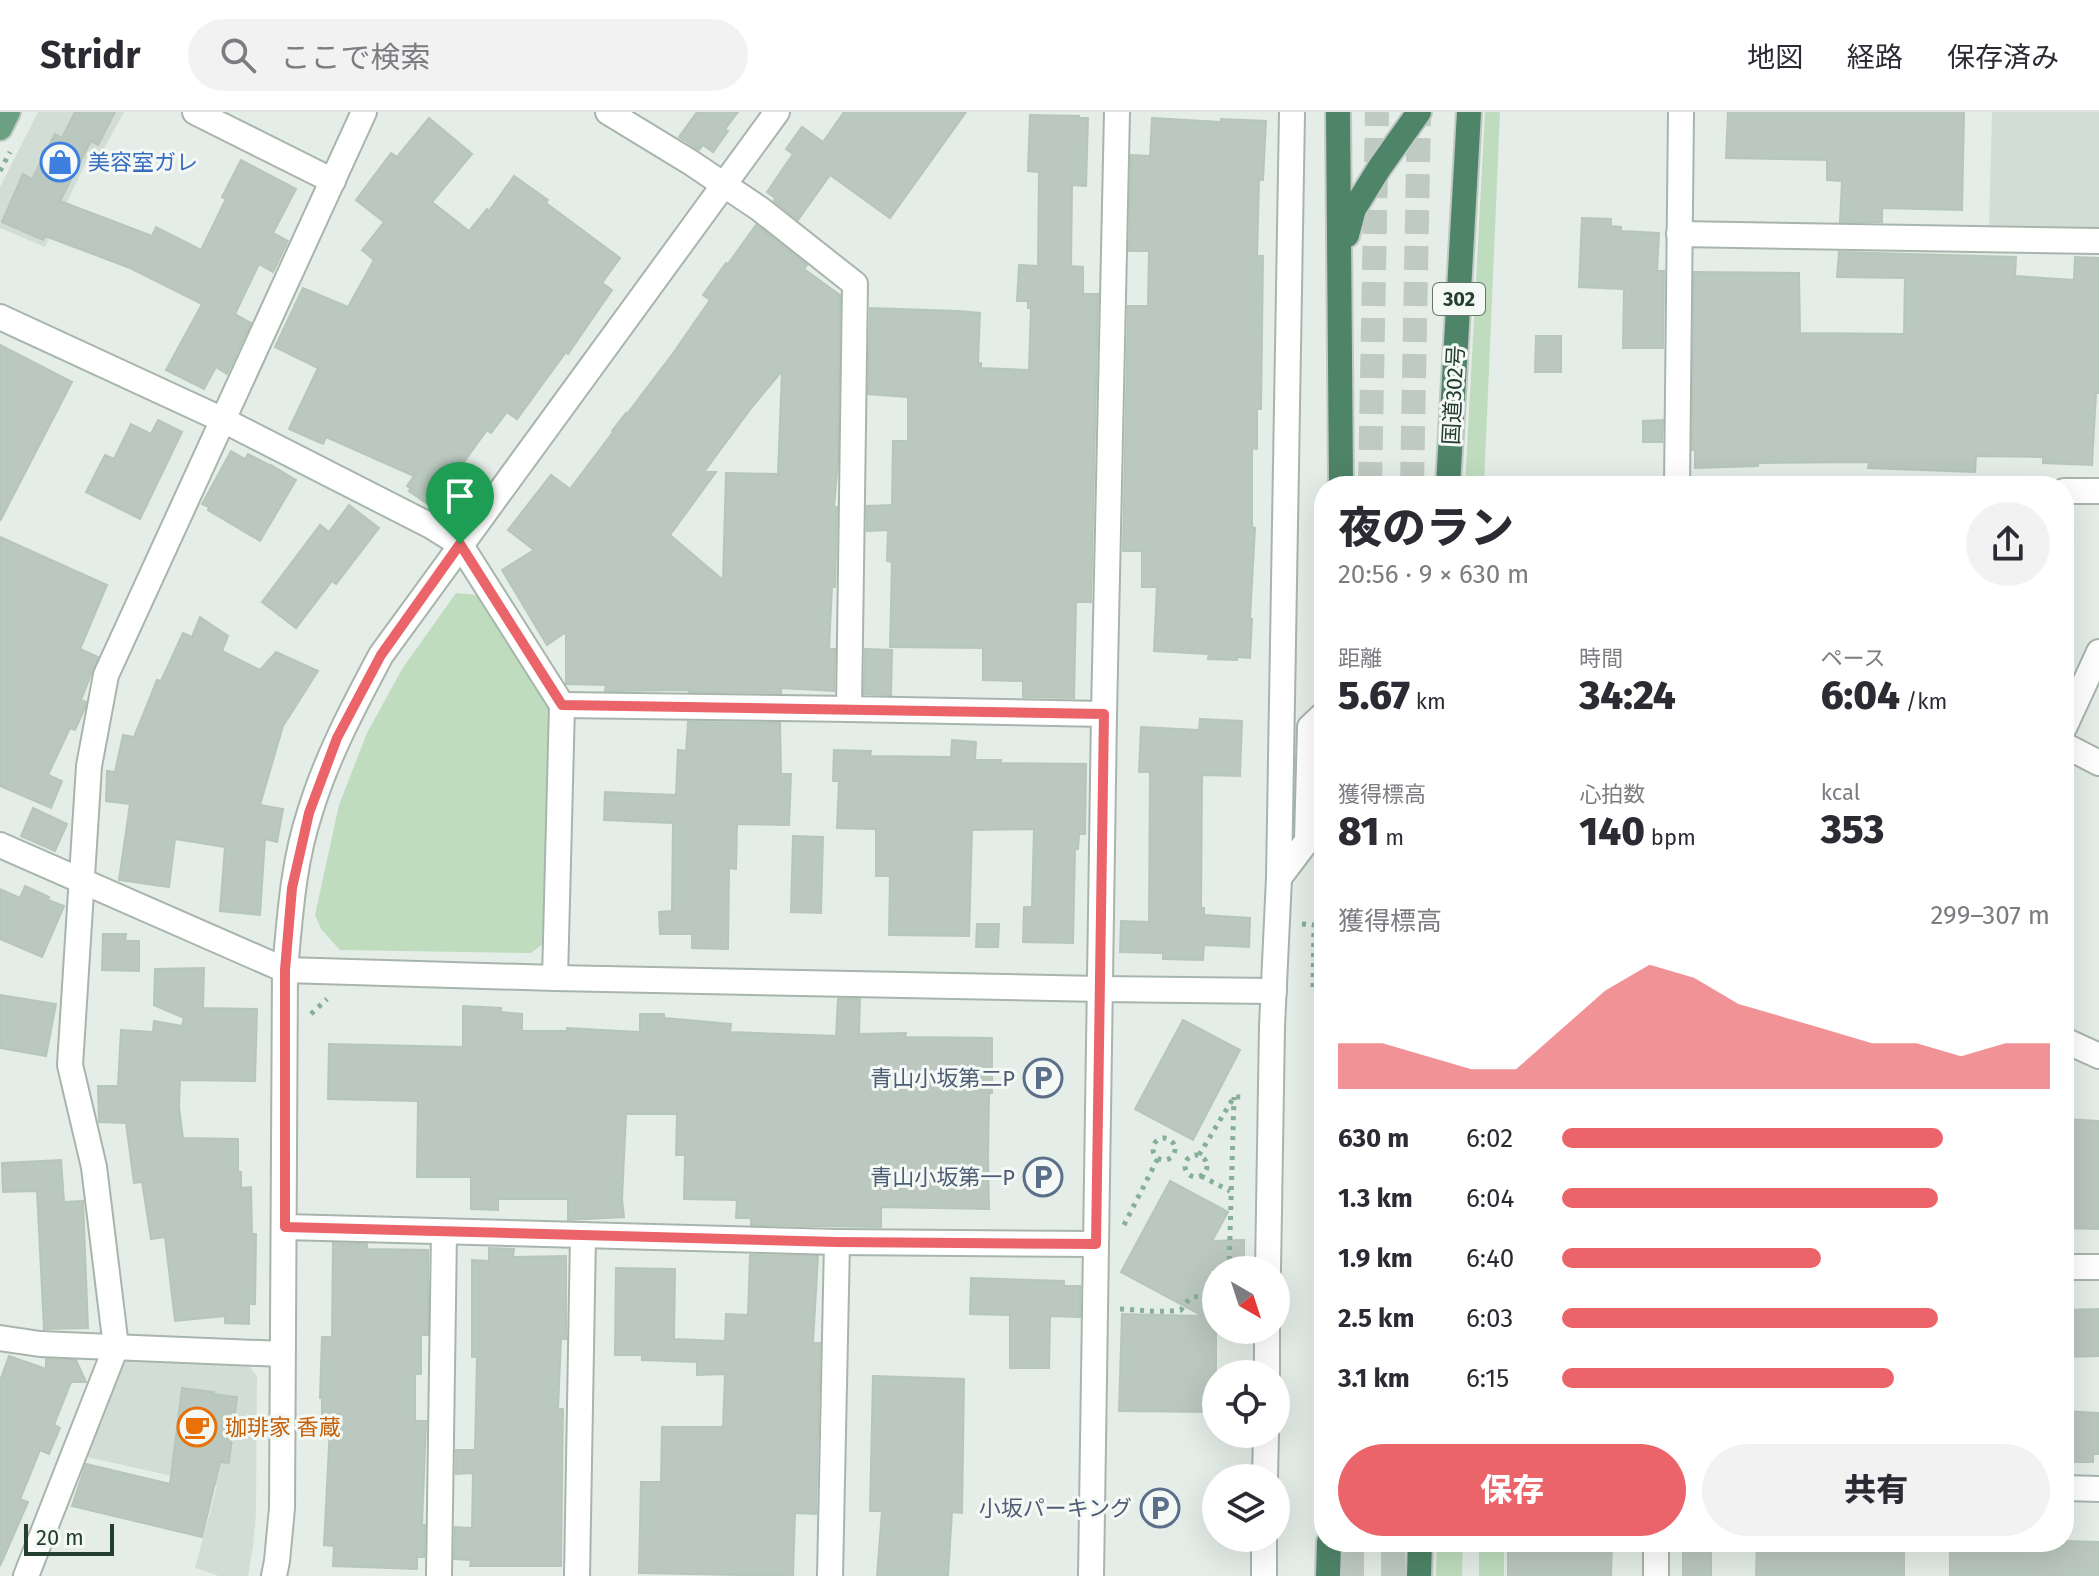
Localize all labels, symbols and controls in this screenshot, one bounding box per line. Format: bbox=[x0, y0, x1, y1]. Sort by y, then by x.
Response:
search box bbox=[188, 19, 748, 91]
text: Stridr bbox=[40, 32, 140, 78]
icon: search bbox=[216, 33, 260, 77]
text: ここで検索 bbox=[280, 40, 430, 76]
text: 地図 bbox=[1747, 41, 1803, 74]
text: 経路 bbox=[1847, 41, 1903, 74]
text: 保存済み bbox=[1947, 41, 2059, 74]
shop icon: 美容室ガレ bbox=[39, 141, 81, 183]
place label: 美容室ガレ bbox=[88, 149, 198, 176]
road number: 302 bbox=[1433, 283, 1485, 315]
street label: 国道302号 bbox=[1437, 344, 1470, 446]
pin bbox=[426, 462, 494, 544]
icon: arrive bbox=[438, 474, 482, 518]
text: 夜のラン bbox=[1338, 502, 1514, 555]
button: share bbox=[1966, 502, 2050, 586]
text: 20:56 · 9 × 630 m bbox=[1338, 559, 1529, 590]
text: 距離 bbox=[1338, 645, 1382, 672]
text: 時間 bbox=[1579, 645, 1623, 672]
text: ペース bbox=[1821, 645, 1886, 672]
text: 5.67 bbox=[1338, 672, 1410, 720]
text: 34:24 bbox=[1579, 672, 1676, 720]
text: 6:04 bbox=[1821, 672, 1900, 720]
text: km bbox=[1410, 688, 1446, 715]
text: /km bbox=[1900, 688, 1947, 715]
text: kcal bbox=[1821, 779, 1860, 806]
text: 獲得標高 bbox=[1338, 781, 1426, 808]
text: 心拍数 bbox=[1579, 781, 1645, 808]
text: 353 bbox=[1821, 806, 1884, 854]
text: 81 bbox=[1338, 808, 1379, 856]
text: 140 bbox=[1579, 808, 1645, 856]
text: m bbox=[1379, 824, 1404, 851]
text: bpm bbox=[1645, 824, 1696, 851]
text: 299–307 m bbox=[1930, 900, 2050, 931]
text: 獲得標高 bbox=[1338, 906, 1442, 937]
parking icon: 青山小坂第二P bbox=[1022, 1057, 1064, 1099]
place label: 青山小坂第二P bbox=[870, 1065, 1015, 1092]
text: 630 m bbox=[1338, 1123, 1409, 1154]
text: 6:02 bbox=[1466, 1123, 1513, 1154]
parking icon: 青山小坂第一P bbox=[1022, 1156, 1064, 1198]
place label: 青山小坂第一P bbox=[870, 1164, 1015, 1191]
text: 1.3 km bbox=[1338, 1183, 1413, 1214]
text: 6:04 bbox=[1466, 1183, 1514, 1214]
text: 1.9 km bbox=[1338, 1243, 1413, 1274]
text: 6:40 bbox=[1466, 1243, 1514, 1274]
north arrow bbox=[1202, 1256, 1290, 1344]
map controls bbox=[1202, 1256, 1290, 1552]
text: 2.5 km bbox=[1338, 1303, 1414, 1334]
text: 6:03 bbox=[1466, 1303, 1513, 1334]
button: locate bbox=[1202, 1360, 1290, 1448]
text: 3.1 km bbox=[1338, 1363, 1410, 1394]
text: 6:15 bbox=[1466, 1363, 1509, 1394]
cafe icon: 珈琲家 香蔵 bbox=[176, 1406, 218, 1448]
place label: 珈琲家 香蔵 bbox=[225, 1414, 341, 1441]
button: 保存 bbox=[1338, 1444, 1686, 1536]
button: 共有 bbox=[1702, 1444, 2050, 1536]
button: layers bbox=[1202, 1464, 1290, 1552]
parking icon: 小坂パーキング bbox=[1139, 1487, 1181, 1529]
place label: 小坂パーキング bbox=[979, 1495, 1132, 1522]
scale bar bbox=[24, 1520, 114, 1556]
text: 20 m bbox=[36, 1524, 84, 1551]

